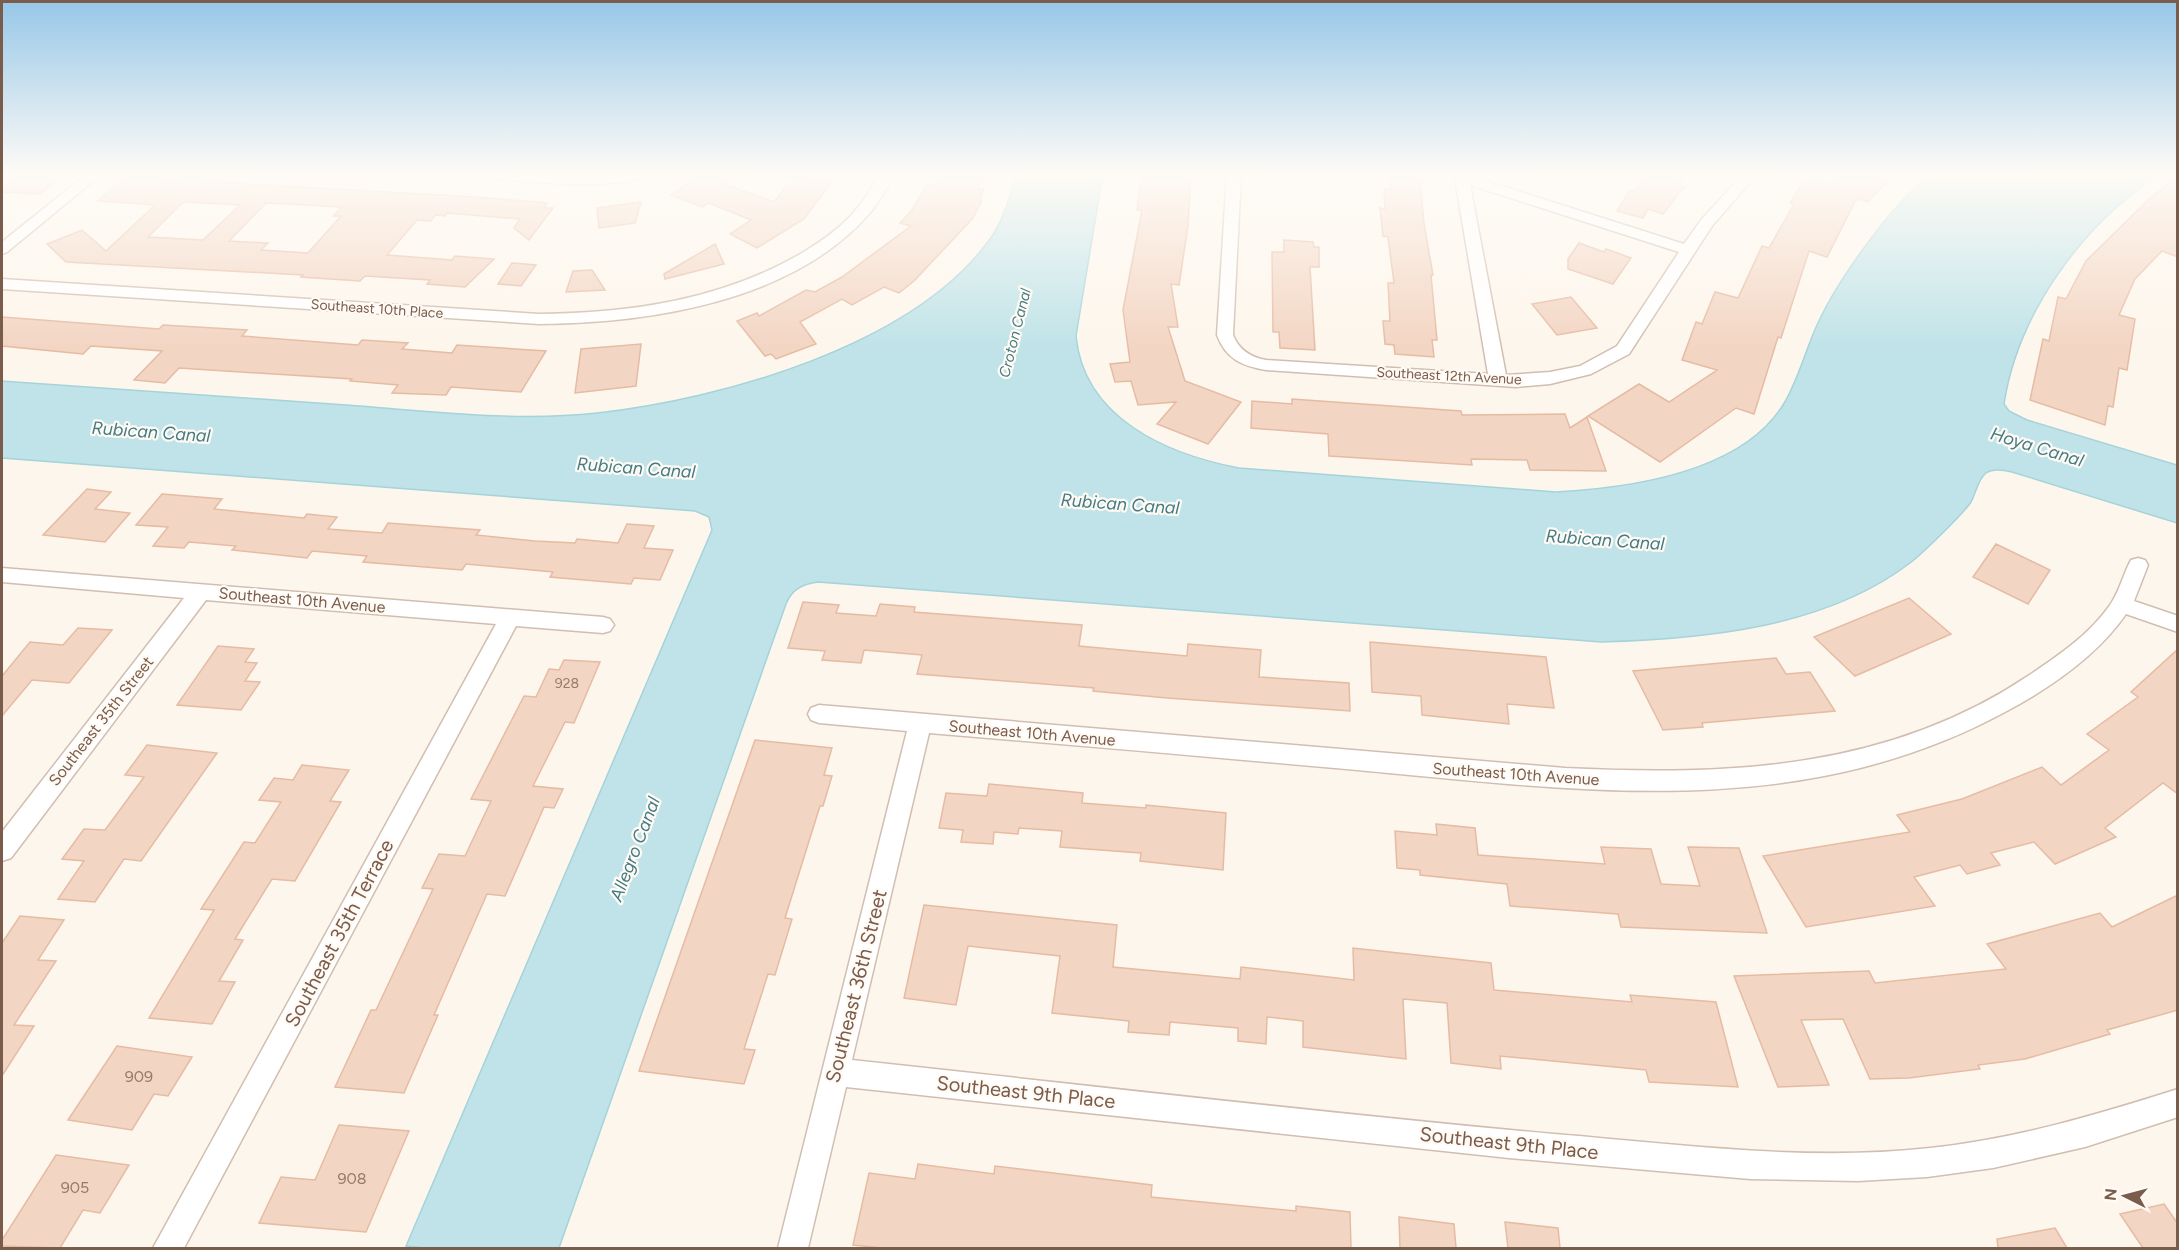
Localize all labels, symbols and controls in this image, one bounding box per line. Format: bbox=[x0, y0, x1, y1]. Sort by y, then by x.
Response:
water label: Croton Canal bbox=[995, 286, 1035, 379]
street label: Southeast 10th Place bbox=[310, 296, 444, 322]
street label: Southeast 12th Avenue bbox=[1376, 364, 1522, 388]
water label: Rubican Canal bbox=[91, 417, 212, 447]
water label: Hoya Canal bbox=[1988, 422, 2087, 472]
water label: Rubican Canal bbox=[576, 453, 697, 483]
water label: Rubican Canal bbox=[1060, 489, 1181, 519]
water label: Rubican Canal bbox=[1545, 525, 1666, 555]
street label: Southeast 10th Avenue bbox=[218, 583, 386, 617]
street label: Southeast 35th Street bbox=[45, 653, 157, 789]
house number: 928 bbox=[555, 675, 579, 692]
street label: Southeast 10th Avenue bbox=[948, 716, 1116, 750]
street label: Southeast 10th Avenue bbox=[1432, 759, 1600, 789]
water label: Allegro Canal bbox=[605, 793, 665, 905]
street label: Southeast 35th Terrace bbox=[279, 835, 399, 1031]
street label: Southeast 36th Street bbox=[820, 887, 892, 1085]
house number: 909 bbox=[125, 1067, 153, 1086]
street label: Southeast 9th Place bbox=[935, 1071, 1117, 1113]
street label: Southeast 9th Place bbox=[1418, 1122, 1600, 1164]
north arrow bbox=[2095, 1166, 2155, 1226]
house number: 908 bbox=[337, 1169, 367, 1188]
house number: 905 bbox=[61, 1178, 89, 1197]
text: N bbox=[2100, 1187, 2121, 1202]

